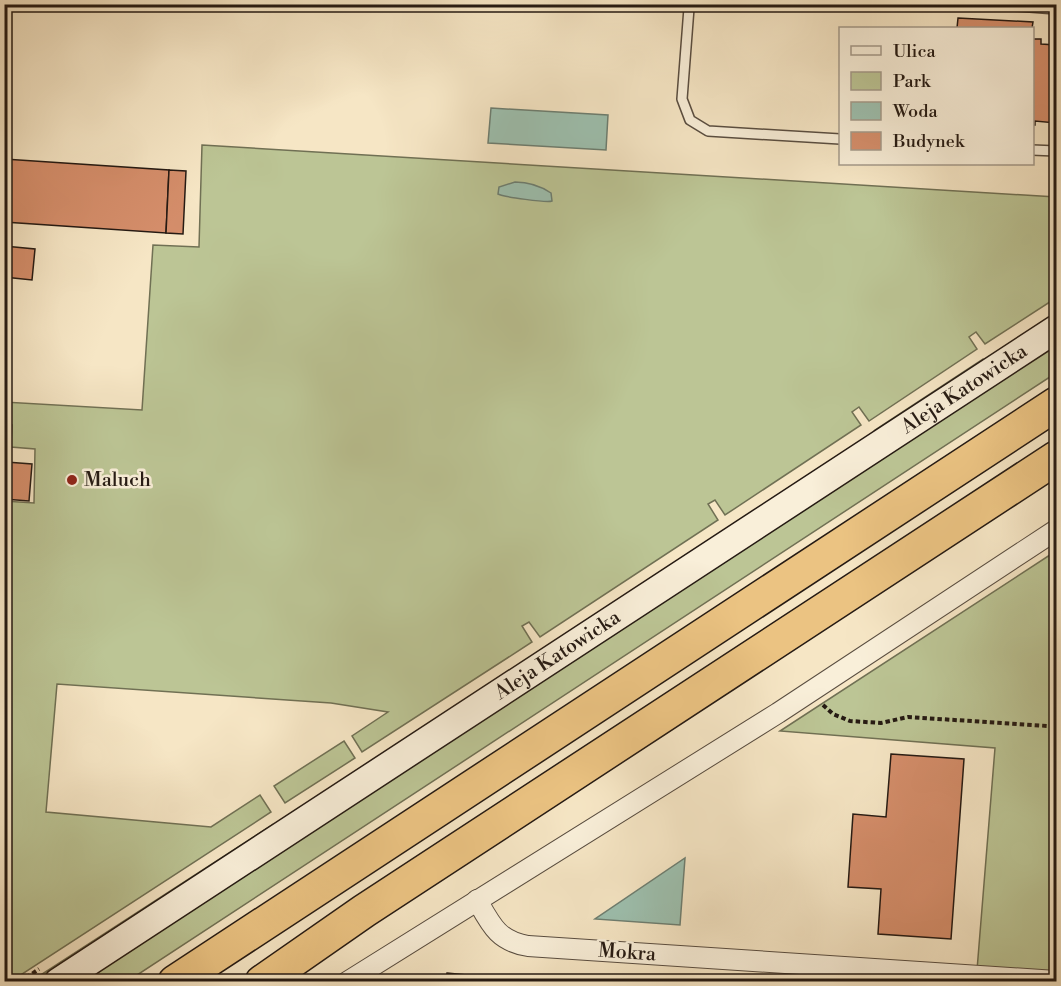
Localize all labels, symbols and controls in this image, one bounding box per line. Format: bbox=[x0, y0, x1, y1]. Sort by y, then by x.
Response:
legend bbox=[839, 27, 1034, 165]
text: Ulica bbox=[893, 40, 937, 63]
text: Park bbox=[893, 70, 932, 93]
text: Woda bbox=[892, 100, 938, 123]
text: Budynek bbox=[892, 130, 966, 153]
street label: Aleja Katowicka bbox=[896, 338, 1033, 440]
place label: Maluch bbox=[84, 468, 151, 493]
marker: Maluch bbox=[65, 473, 79, 487]
street label: Aleja Katowicka bbox=[489, 604, 626, 706]
street label: Mokra bbox=[597, 939, 658, 968]

